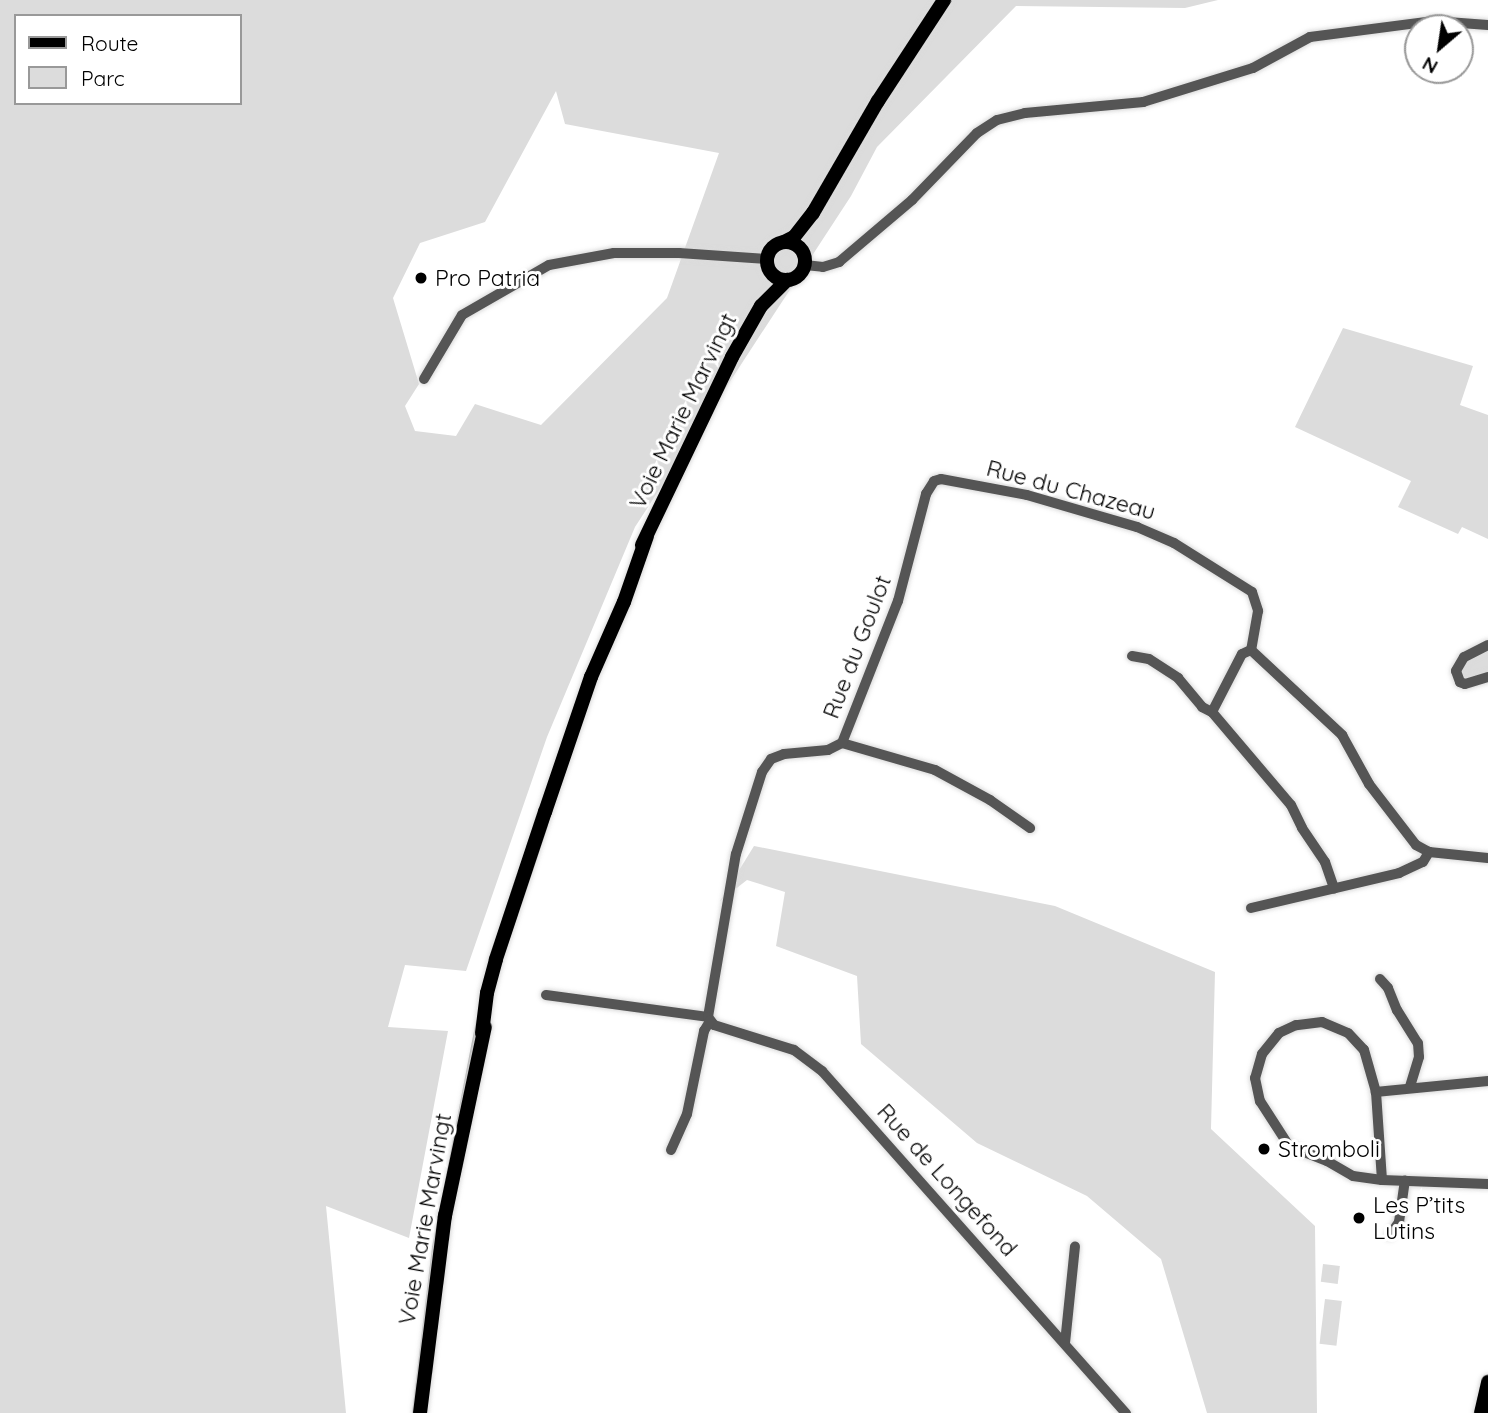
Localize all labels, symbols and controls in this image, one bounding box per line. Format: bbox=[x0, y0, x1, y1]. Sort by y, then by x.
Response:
legend bbox=[14, 14, 242, 105]
north arrow bbox=[1404, 14, 1474, 84]
text: Route bbox=[81, 30, 138, 56]
text: N bbox=[1418, 52, 1442, 79]
text: Parc bbox=[81, 65, 125, 91]
place label: Pro Patria bbox=[435, 264, 540, 292]
marker: Pro Patria bbox=[413, 270, 429, 286]
street label: Voie Marie Marvingt bbox=[624, 309, 742, 513]
street label: Rue du Chazeau bbox=[983, 454, 1159, 526]
street label: Rue du Goulot bbox=[817, 572, 897, 722]
street label: Rue de Longefond bbox=[871, 1098, 1023, 1262]
street label: Voie Marie Marvingt bbox=[393, 1111, 457, 1327]
place label: Stromboli bbox=[1278, 1135, 1380, 1163]
marker: Stromboli bbox=[1256, 1141, 1272, 1157]
place label: Les P’tits Lutins bbox=[1373, 1191, 1465, 1245]
marker: Les P’tits Lutins bbox=[1351, 1210, 1367, 1226]

